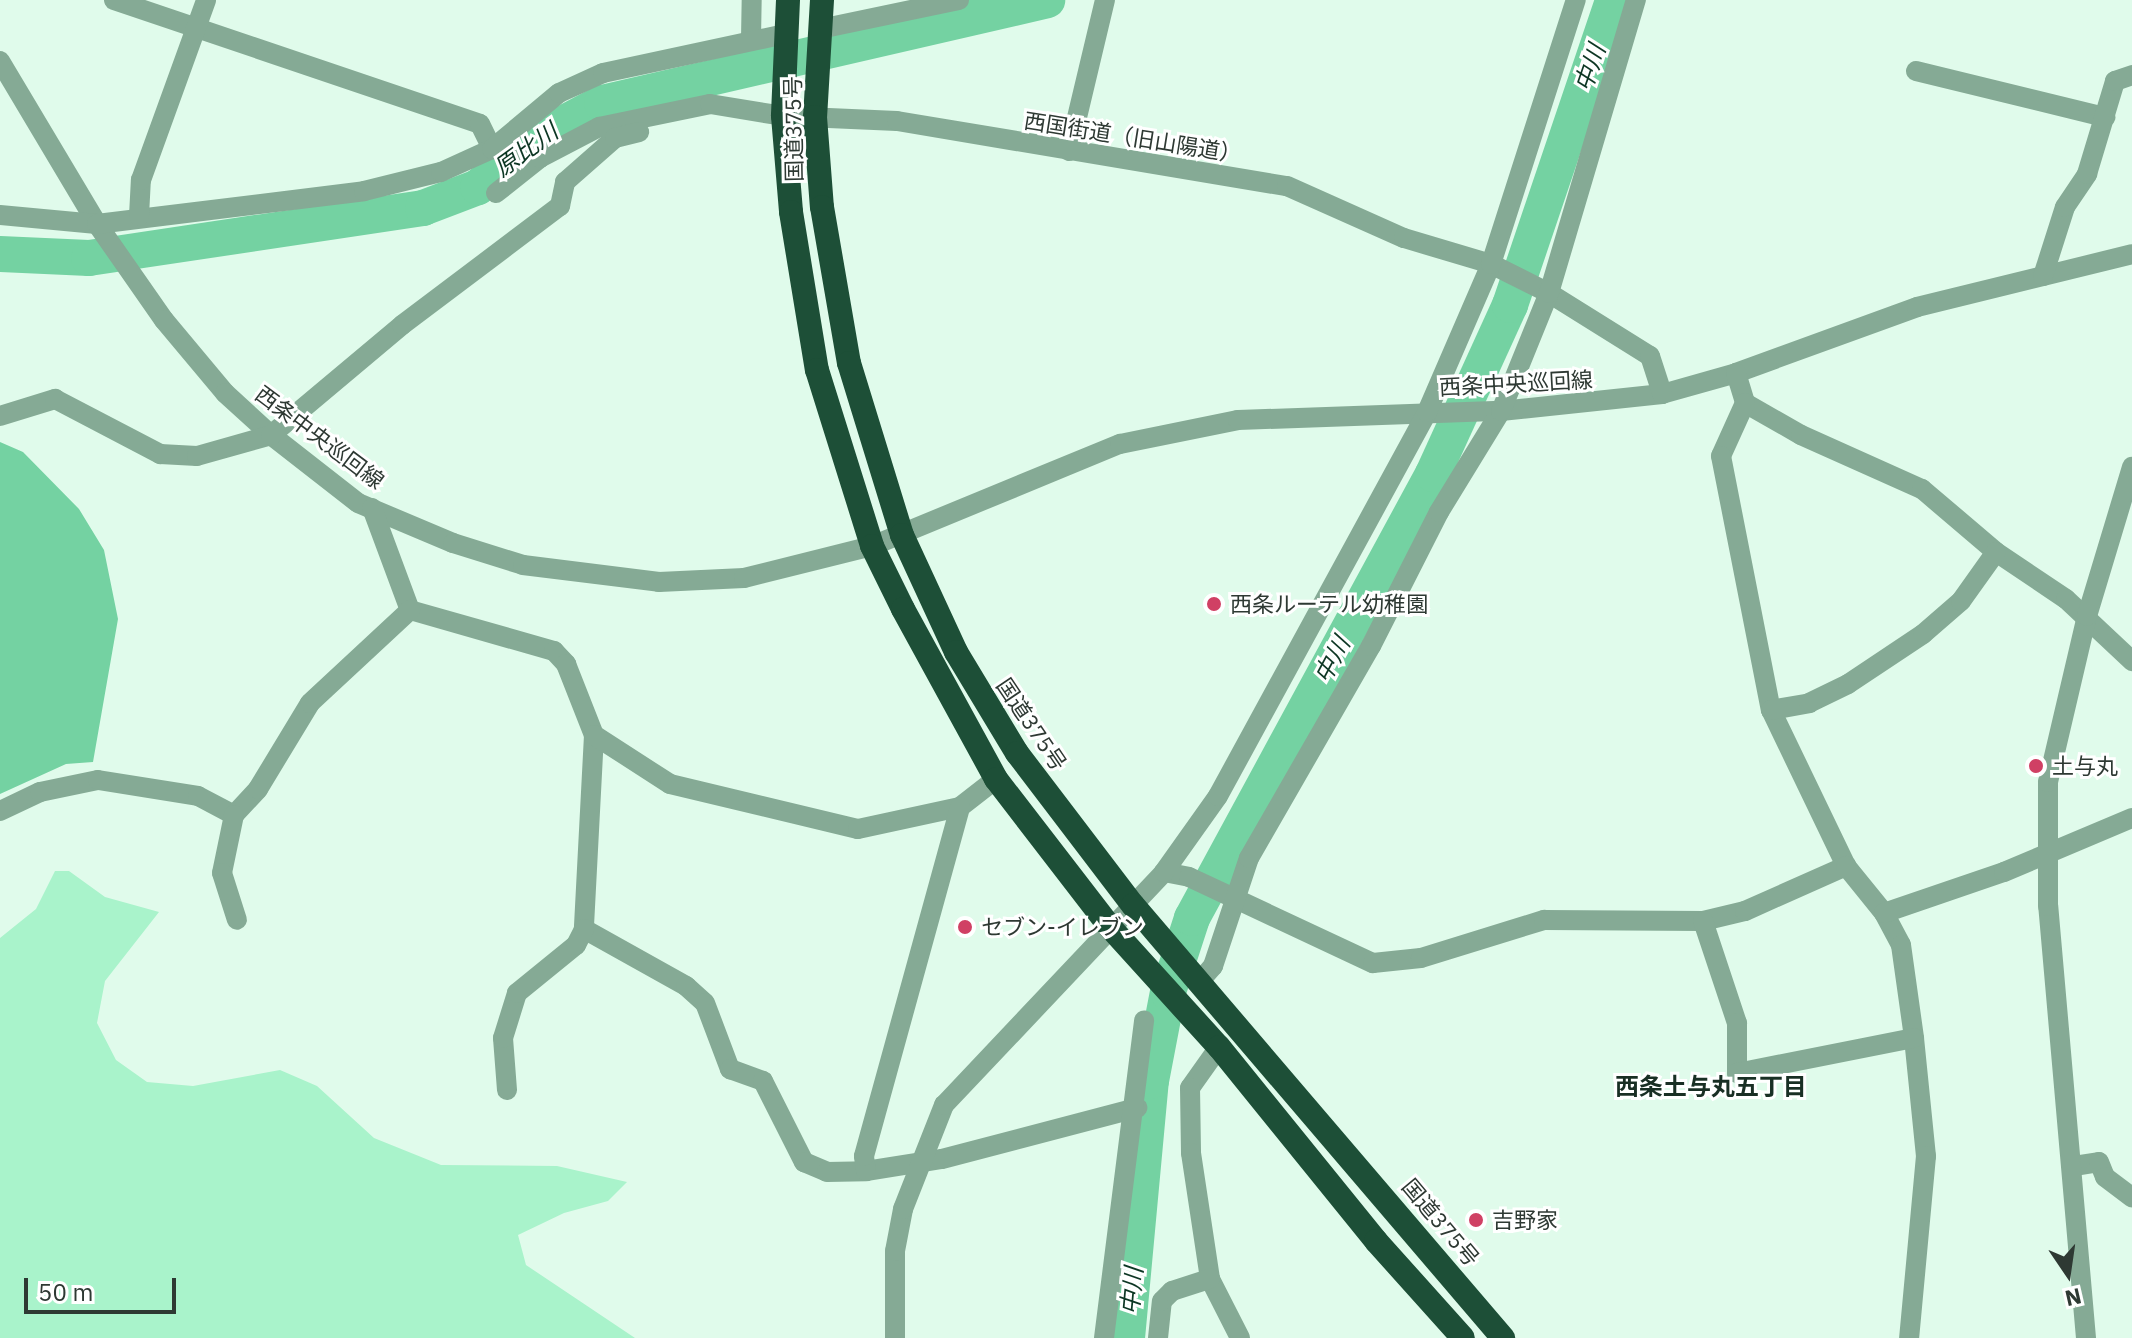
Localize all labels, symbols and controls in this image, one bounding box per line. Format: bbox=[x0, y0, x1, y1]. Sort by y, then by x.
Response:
water label: 中川 bbox=[1569, 41, 1611, 95]
street label: 国道375号 bbox=[779, 76, 807, 182]
street label: 西国街道（旧山陽道） bbox=[1022, 107, 1244, 167]
water label: 原比川 bbox=[488, 117, 564, 183]
street label: 西条中央巡回線 bbox=[1438, 366, 1594, 400]
street label: 西条中央巡回線 bbox=[251, 380, 389, 494]
place label: 西条ルーテル幼稚園 bbox=[1230, 591, 1428, 617]
marker: 西条ルーテル幼稚園 bbox=[1205, 595, 1223, 613]
water label: 中川 bbox=[1308, 632, 1356, 688]
street label: 国道375号 bbox=[992, 673, 1072, 775]
place label: 土与丸 bbox=[2052, 753, 2118, 779]
marker: 土与丸 bbox=[2027, 757, 2045, 775]
place label: セブン-イレブン bbox=[981, 914, 1144, 940]
marker: セブン-イレブン bbox=[956, 918, 974, 936]
district label: 西条土与丸五丁目 bbox=[1615, 1073, 1807, 1101]
street label: 国道375号 bbox=[1397, 1173, 1485, 1271]
place label: 吉野家 bbox=[1492, 1207, 1558, 1233]
marker: 吉野家 bbox=[1467, 1211, 1485, 1229]
north arrow bbox=[2028, 1234, 2108, 1314]
scale bar bbox=[28, 1262, 180, 1312]
water label: 中川 bbox=[1116, 1266, 1148, 1316]
text: 50 m bbox=[38, 1276, 93, 1308]
text: N bbox=[2062, 1282, 2085, 1314]

